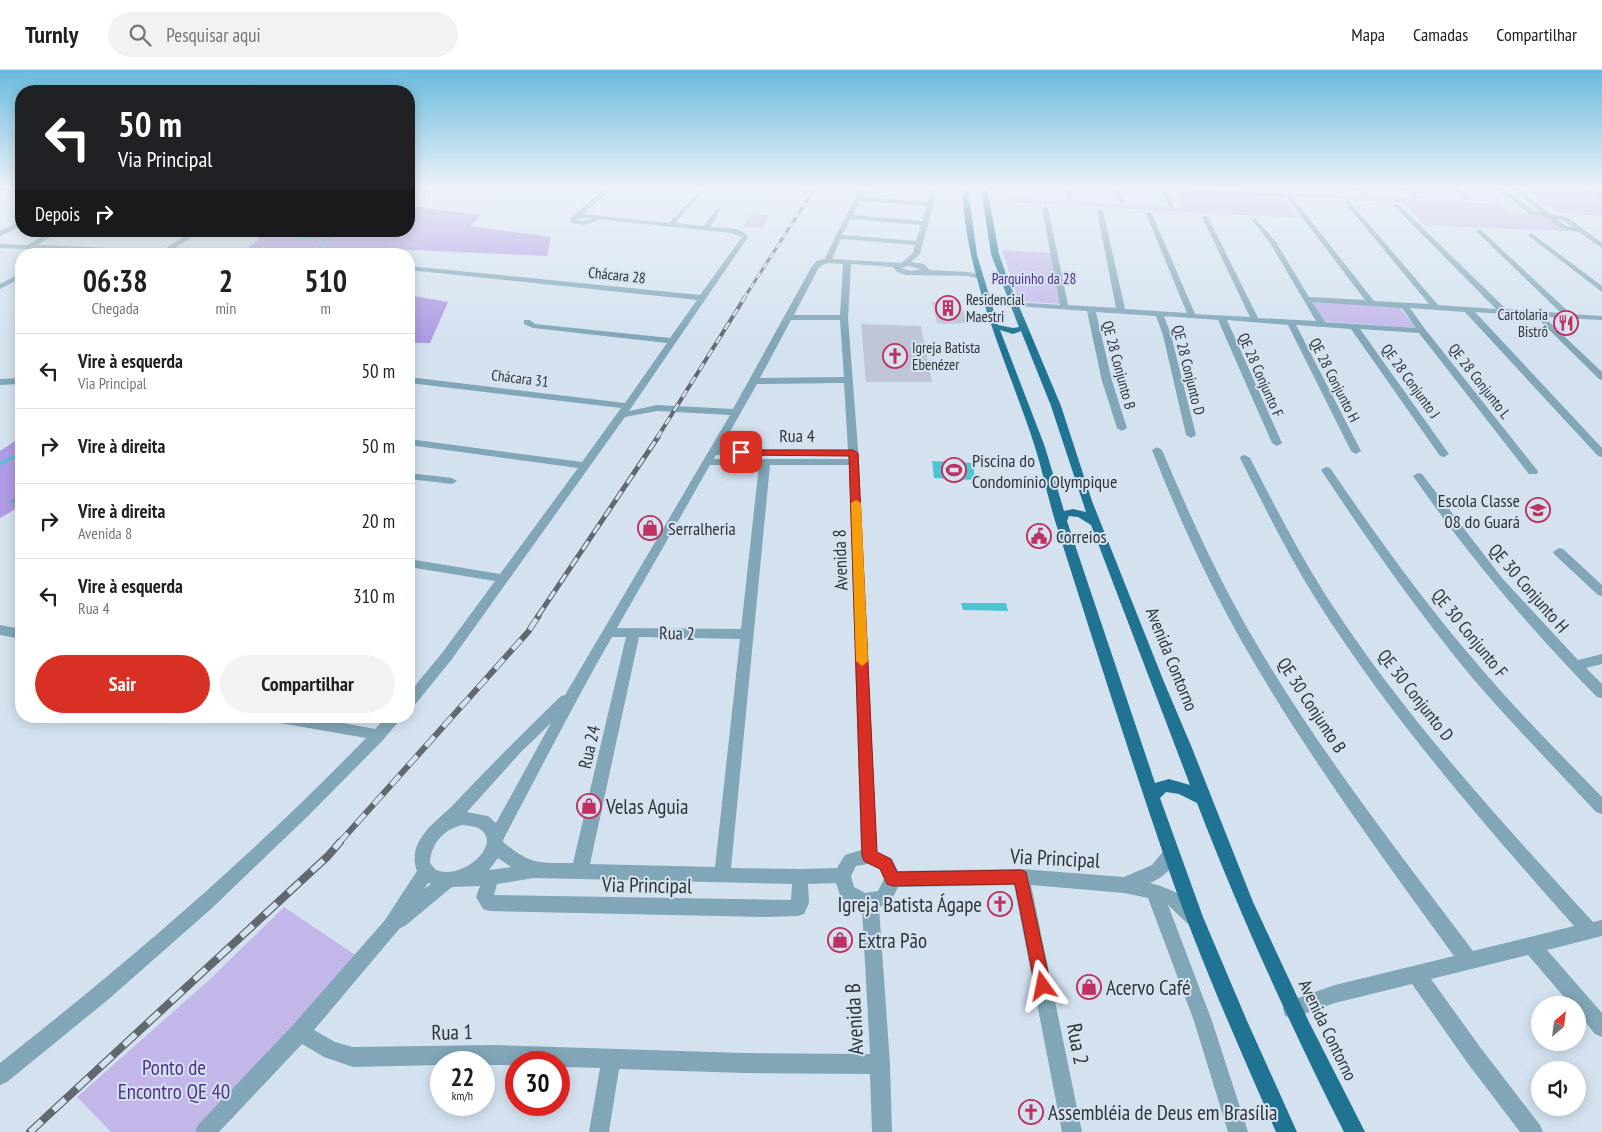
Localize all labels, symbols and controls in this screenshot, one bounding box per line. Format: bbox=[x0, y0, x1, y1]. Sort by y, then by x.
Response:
search box bbox=[108, 12, 458, 57]
text: Turnly bbox=[25, 19, 78, 50]
icon: search bbox=[126, 21, 154, 49]
text: Pesquisar aqui bbox=[166, 23, 261, 47]
text: Mapa bbox=[1351, 23, 1385, 46]
text: Camadas bbox=[1413, 23, 1468, 46]
text: Compartilhar bbox=[1496, 23, 1577, 46]
text: 50 m bbox=[118, 101, 182, 147]
icon: left bbox=[35, 105, 100, 170]
text: Via Principal bbox=[118, 145, 212, 173]
icon: right bbox=[90, 200, 118, 228]
text: Depois bbox=[35, 202, 80, 226]
text: 06:38 bbox=[83, 261, 148, 300]
text: 2 bbox=[219, 261, 233, 300]
text: 510 bbox=[304, 261, 347, 300]
street label: Chácara 28 bbox=[587, 263, 647, 287]
park label: Parquinho da 28 bbox=[992, 269, 1076, 288]
place label: Residencial Maestri bbox=[966, 290, 1025, 326]
building icon: Residencial Maestri bbox=[935, 295, 961, 321]
text: Chegada bbox=[91, 298, 139, 318]
text: min bbox=[215, 298, 236, 318]
text: m bbox=[320, 298, 331, 318]
place label: Cartolaria Bistrô bbox=[1498, 305, 1548, 341]
restaurant icon: Cartolaria Bistrô bbox=[1553, 310, 1579, 336]
street label: QE 28 Conjunto B bbox=[1098, 319, 1140, 411]
street label: QE 28 Conjunto D bbox=[1169, 323, 1209, 417]
street label: QE 28 Conjunto F bbox=[1234, 330, 1288, 420]
street label: QE 28 Conjunto H bbox=[1306, 335, 1364, 425]
place label: Igreja Batista Ebenézer bbox=[912, 338, 980, 374]
street label: QE 28 Conjunto J bbox=[1378, 340, 1444, 422]
street label: QE 28 Conjunto L bbox=[1445, 340, 1516, 423]
church icon: Igreja Batista Ebenézer bbox=[882, 343, 908, 369]
text: Vire à esquerda bbox=[78, 349, 183, 373]
icon: left bbox=[35, 357, 63, 385]
text: 50 m bbox=[362, 359, 395, 383]
street label: Chácara 31 bbox=[490, 365, 550, 391]
text: Via Principal bbox=[78, 373, 147, 393]
street label: Rua 4 bbox=[779, 424, 815, 447]
pin bbox=[720, 431, 762, 473]
icon: right bbox=[35, 432, 63, 460]
text: Vire à direita bbox=[78, 434, 165, 458]
text: 50 m bbox=[362, 434, 395, 458]
icon: arrive bbox=[727, 438, 755, 466]
place label: Piscina do Condomínio Olympique bbox=[972, 449, 1117, 493]
sports icon: Piscina do Condomínio Olympique bbox=[941, 457, 967, 483]
place label: Escola Classe 08 do Guará bbox=[1438, 489, 1520, 533]
school or university icon: Escola Classe 08 do Guará bbox=[1525, 497, 1551, 523]
text: Vire à direita bbox=[78, 499, 165, 523]
icon: right bbox=[35, 507, 63, 535]
text: 20 m bbox=[362, 509, 395, 533]
shop icon: Serralheria bbox=[637, 515, 663, 541]
place label: Serralheria bbox=[668, 517, 736, 540]
text: Avenida 8 bbox=[78, 523, 132, 543]
public building icon: Correios bbox=[1026, 523, 1052, 549]
place label: Correios bbox=[1056, 525, 1107, 548]
street label: Avenida 8 bbox=[827, 529, 853, 591]
street label: QE 30 Conjunto H bbox=[1484, 539, 1574, 637]
text: Vire à esquerda bbox=[78, 574, 183, 598]
icon: left bbox=[35, 582, 63, 610]
text: 310 m bbox=[353, 584, 395, 608]
street label: QE 30 Conjunto F bbox=[1427, 584, 1513, 682]
text: Rua 4 bbox=[78, 598, 110, 618]
street label: Avenida Contorno bbox=[1141, 604, 1203, 714]
street label: Rua 2 bbox=[659, 621, 695, 645]
street label: QE 30 Conjunto D bbox=[1373, 644, 1459, 746]
street label: QE 30 Conjunto B bbox=[1273, 653, 1351, 757]
button: Sair bbox=[35, 655, 210, 713]
button: Compartilhar bbox=[220, 655, 395, 713]
street label: Rua 24 bbox=[573, 723, 605, 771]
shop icon: Velas Aguia bbox=[576, 793, 602, 819]
place label: Velas Aguia bbox=[605, 793, 689, 820]
street label: Via Principal bbox=[1008, 842, 1101, 874]
street label: Via Principal bbox=[601, 871, 692, 899]
place label: Igreja Batista Ágape bbox=[837, 891, 982, 918]
church icon: Igreja Batista Ágape bbox=[987, 891, 1013, 917]
shop icon: Extra Pão bbox=[827, 927, 853, 953]
place label: Extra Pão bbox=[858, 927, 927, 954]
position arrow bbox=[1016, 959, 1068, 1011]
shop icon: Acervo Café bbox=[1076, 974, 1102, 1000]
place label: Acervo Café bbox=[1106, 974, 1191, 1001]
street label: Avenida Contorno bbox=[1294, 976, 1362, 1084]
street label: Avenida B bbox=[839, 982, 869, 1056]
north arrow bbox=[1531, 996, 1586, 1051]
map controls bbox=[1531, 996, 1586, 1116]
street label: Rua 1 bbox=[431, 1018, 473, 1046]
street label: Rua 2 bbox=[1061, 1021, 1095, 1067]
speed limit sign: 30 bbox=[505, 1051, 570, 1116]
park label: Ponto de Encontro QE 40 bbox=[118, 1054, 230, 1105]
text: 22 bbox=[451, 1061, 474, 1093]
button: sound bbox=[1531, 1061, 1586, 1116]
text: km/h bbox=[452, 1088, 473, 1103]
church icon: Assembléia de Deus em Brasília bbox=[1018, 1099, 1044, 1125]
place label: Assembléia de Deus em Brasília bbox=[1048, 1099, 1278, 1126]

